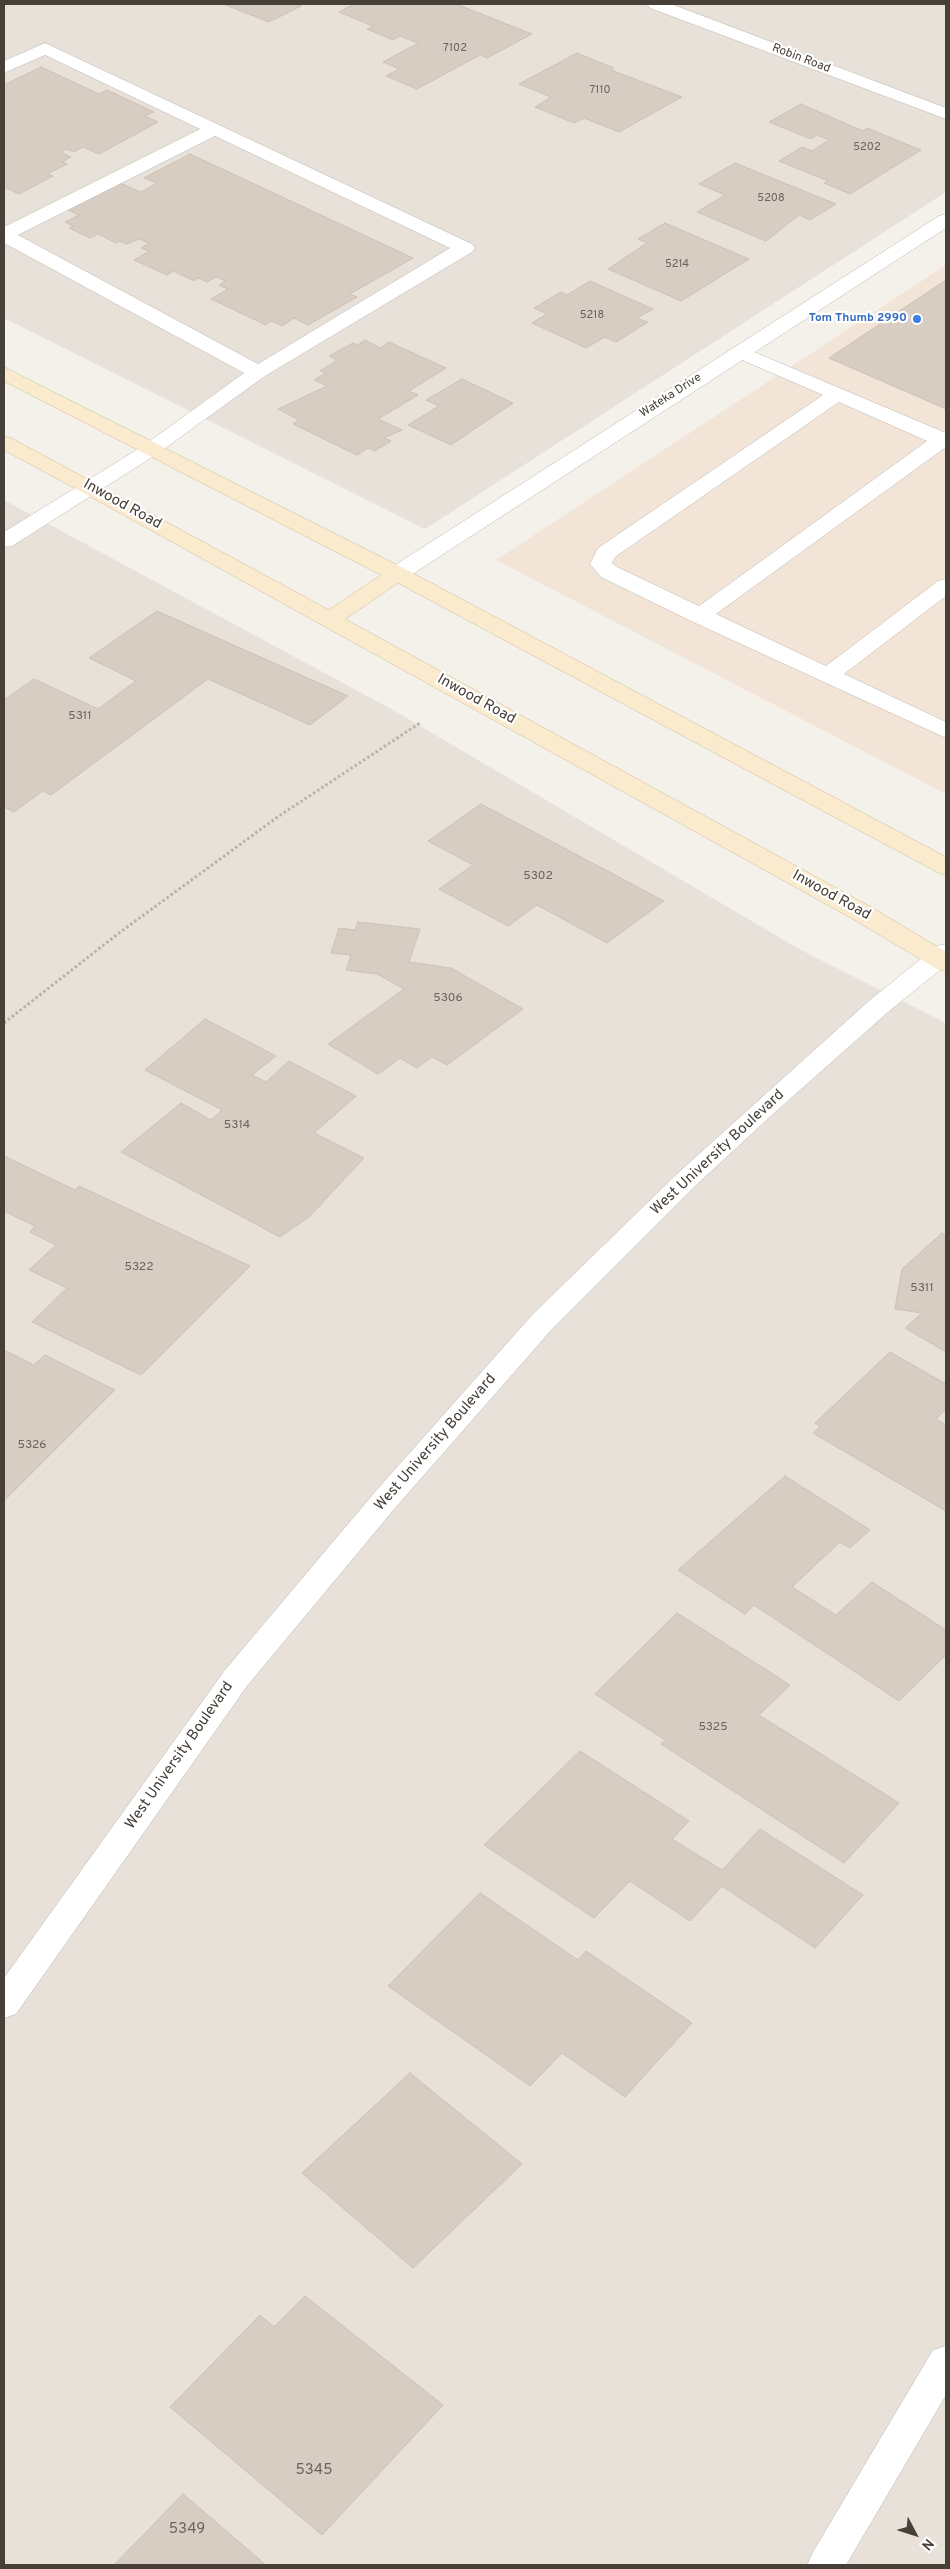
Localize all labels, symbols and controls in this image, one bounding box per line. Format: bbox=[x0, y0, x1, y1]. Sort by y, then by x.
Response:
street label: Robin Road bbox=[770, 41, 832, 77]
house number: 7102 bbox=[443, 42, 467, 56]
house number: 7110 bbox=[589, 84, 611, 98]
house number: 5202 bbox=[853, 141, 881, 155]
house number: 5208 bbox=[757, 192, 785, 206]
house number: 5214 bbox=[665, 258, 689, 272]
house number: 5218 bbox=[580, 309, 604, 323]
place label: Tom Thumb 2990 bbox=[809, 312, 907, 326]
marker: Tom Thumb 2990 bbox=[911, 313, 923, 325]
street label: Wateka Drive bbox=[638, 371, 704, 421]
street label: Inwood Road bbox=[80, 476, 164, 534]
street label: Inwood Road bbox=[434, 671, 518, 729]
house number: 5311 bbox=[68, 710, 92, 724]
street label: Inwood Road bbox=[789, 867, 873, 925]
house number: 5302 bbox=[523, 870, 553, 884]
house number: 5306 bbox=[433, 992, 463, 1006]
street label: West University Boulevard bbox=[648, 1086, 788, 1220]
house number: 5314 bbox=[224, 1119, 250, 1133]
house number: 5322 bbox=[124, 1261, 154, 1275]
house number: 5311 bbox=[910, 1282, 934, 1296]
street label: West University Boulevard bbox=[371, 1371, 501, 1515]
house number: 5326 bbox=[18, 1439, 46, 1453]
street label: West University Boulevard bbox=[122, 1679, 238, 1833]
house number: 5325 bbox=[698, 1721, 728, 1735]
house number: 5345 bbox=[296, 2462, 332, 2480]
north arrow bbox=[890, 2509, 940, 2559]
house number: 5349 bbox=[169, 2521, 205, 2539]
text: N bbox=[917, 2535, 937, 2553]

